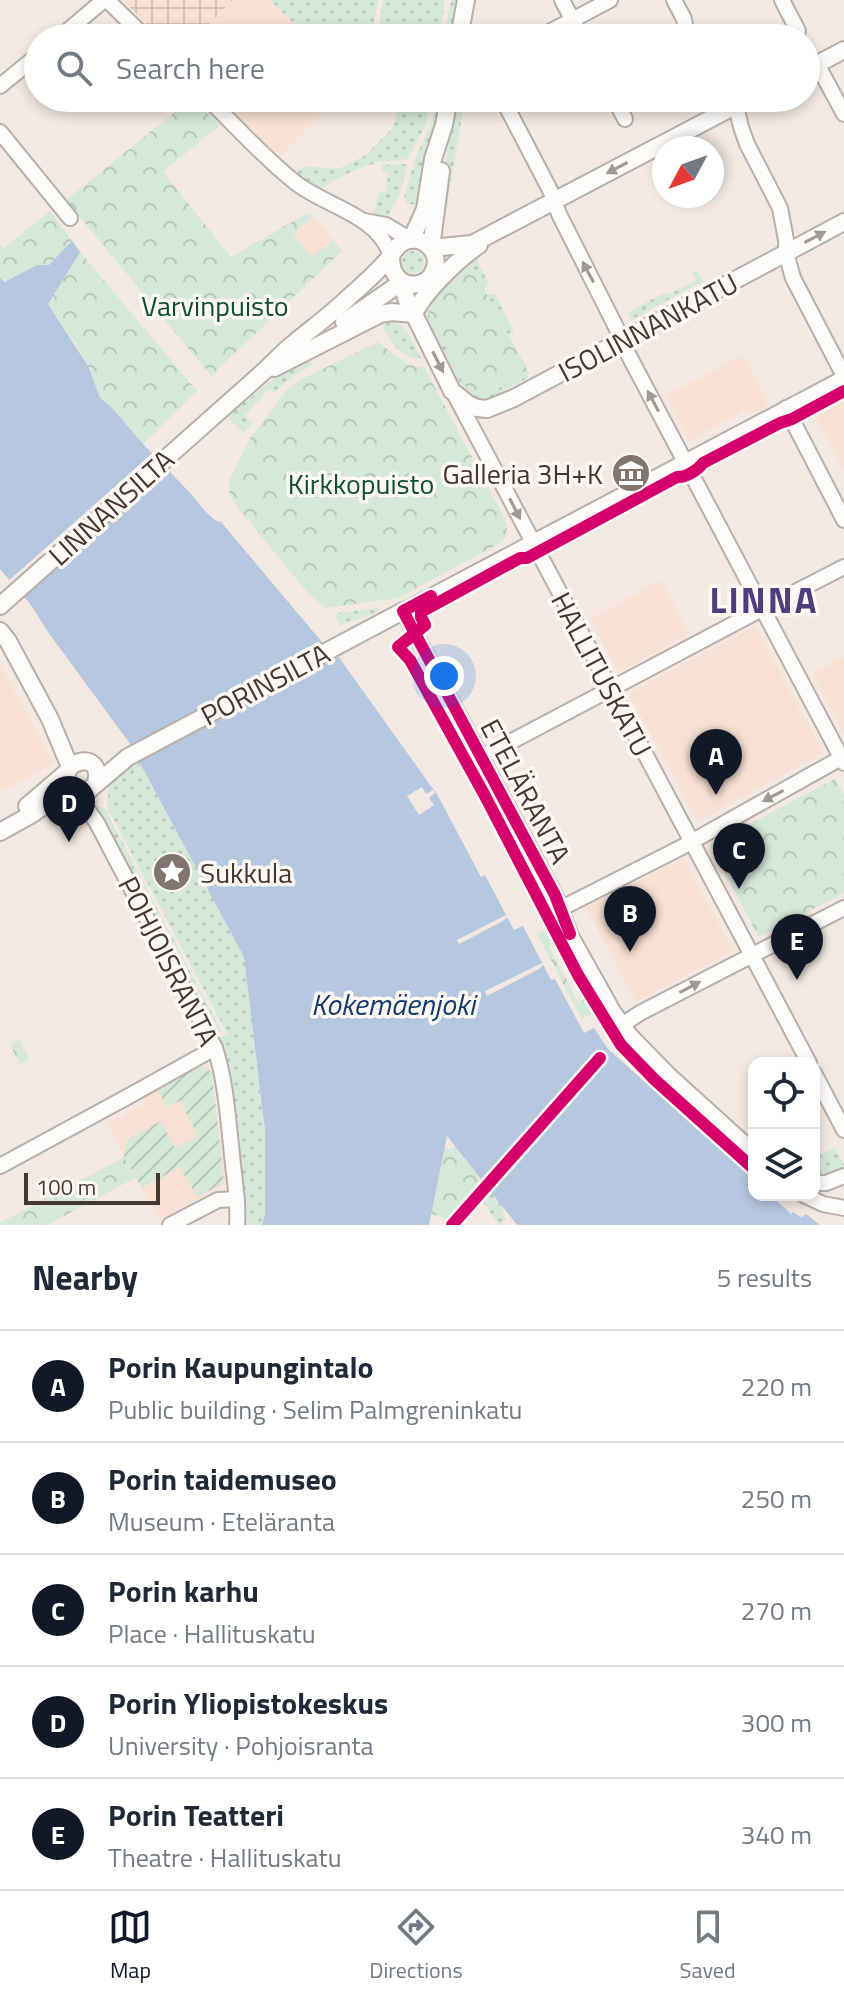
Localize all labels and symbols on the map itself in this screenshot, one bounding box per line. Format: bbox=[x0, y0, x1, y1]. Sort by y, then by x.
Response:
north arrow bbox=[652, 136, 724, 208]
one-way arrow bbox=[606, 161, 629, 174]
one-way arrow bbox=[804, 231, 826, 245]
one-way arrow bbox=[581, 260, 594, 283]
street label: ISOLINNANKATU bbox=[550, 261, 746, 393]
park label: Varvinpuisto bbox=[141, 284, 289, 327]
one-way arrow bbox=[431, 350, 444, 373]
one-way arrow bbox=[646, 390, 660, 413]
street label: LINNANSILTA bbox=[38, 438, 184, 575]
place label: Galleria 3H+K bbox=[442, 452, 603, 495]
museum icon: Galleria 3H+K bbox=[610, 452, 652, 494]
park label: Kirkkopuisto bbox=[288, 462, 434, 505]
one-way arrow bbox=[508, 498, 521, 521]
district label: LINNA bbox=[710, 572, 818, 627]
street label: HALLITUSKATU bbox=[540, 584, 664, 764]
street label: PORINSILTA bbox=[193, 632, 338, 736]
your location bbox=[424, 656, 464, 696]
street label: ETELÄRANTA bbox=[470, 711, 582, 871]
pin: A bbox=[690, 729, 742, 795]
pin: D bbox=[43, 776, 95, 842]
one-way arrow bbox=[762, 788, 784, 802]
pin: C bbox=[713, 823, 765, 889]
place icon: Sukkula bbox=[151, 851, 193, 893]
place label: Sukkula bbox=[200, 851, 292, 894]
street label: POHJOISRANTA bbox=[108, 869, 230, 1054]
pin: B bbox=[604, 886, 656, 952]
pin: E bbox=[771, 914, 823, 980]
water label: Kokemäenjoki bbox=[311, 981, 479, 1027]
one-way arrow bbox=[679, 981, 701, 995]
scale bar bbox=[24, 1169, 160, 1205]

